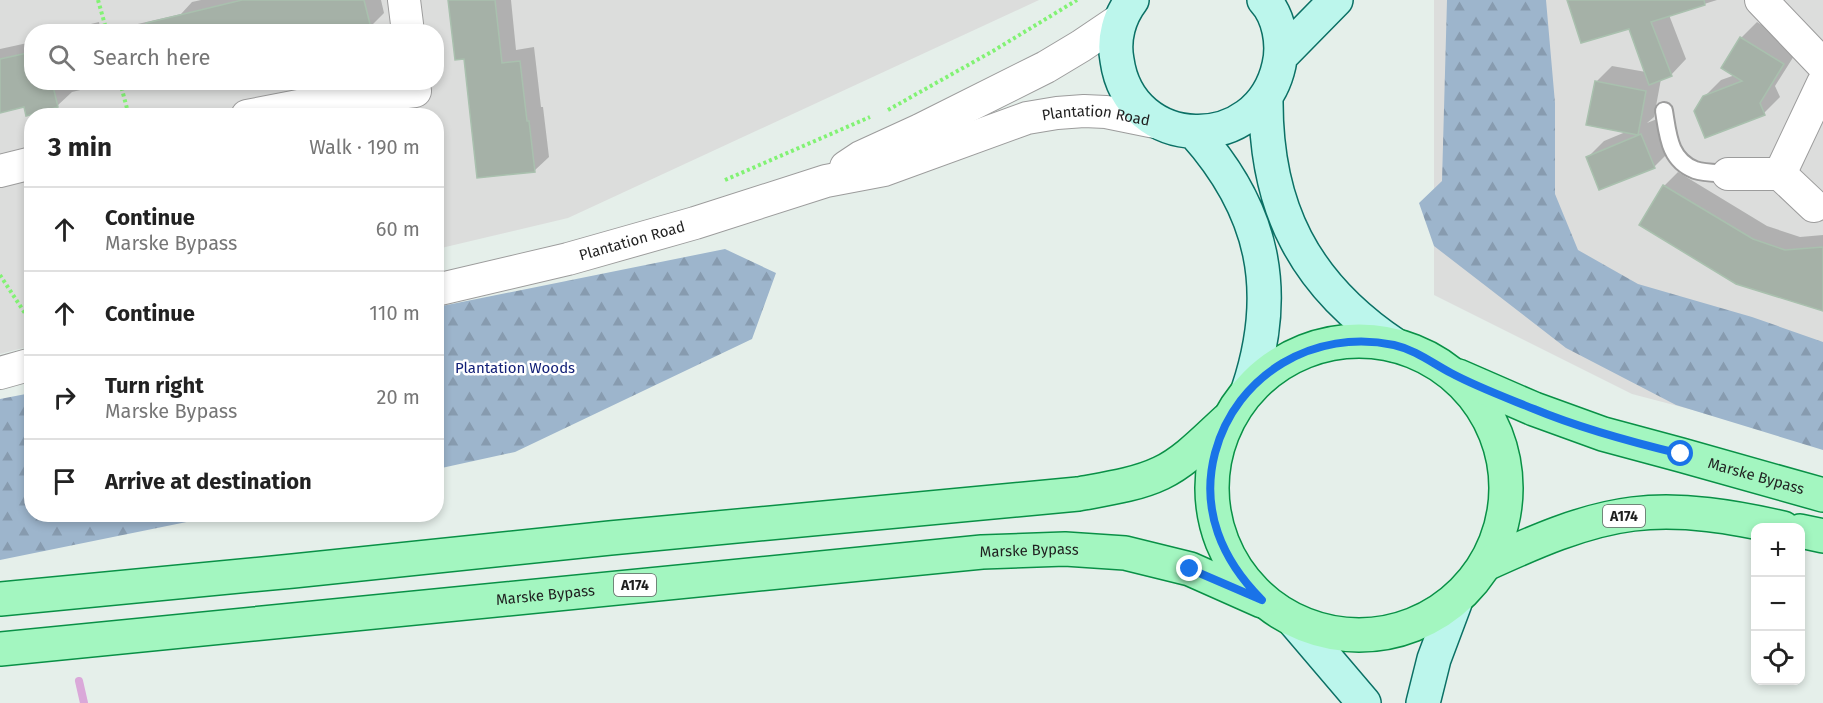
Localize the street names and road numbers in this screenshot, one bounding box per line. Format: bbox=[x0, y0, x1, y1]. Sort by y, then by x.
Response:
street label: Plantation Road bbox=[1040, 102, 1152, 130]
street label: Plantation Road bbox=[577, 217, 687, 264]
street label: Marske Bypass bbox=[1706, 454, 1806, 498]
road number: A174 bbox=[1603, 505, 1645, 527]
street label: Marske Bypass bbox=[979, 540, 1079, 561]
road number: A174 bbox=[614, 574, 656, 596]
street label: Marske Bypass bbox=[495, 581, 596, 609]

